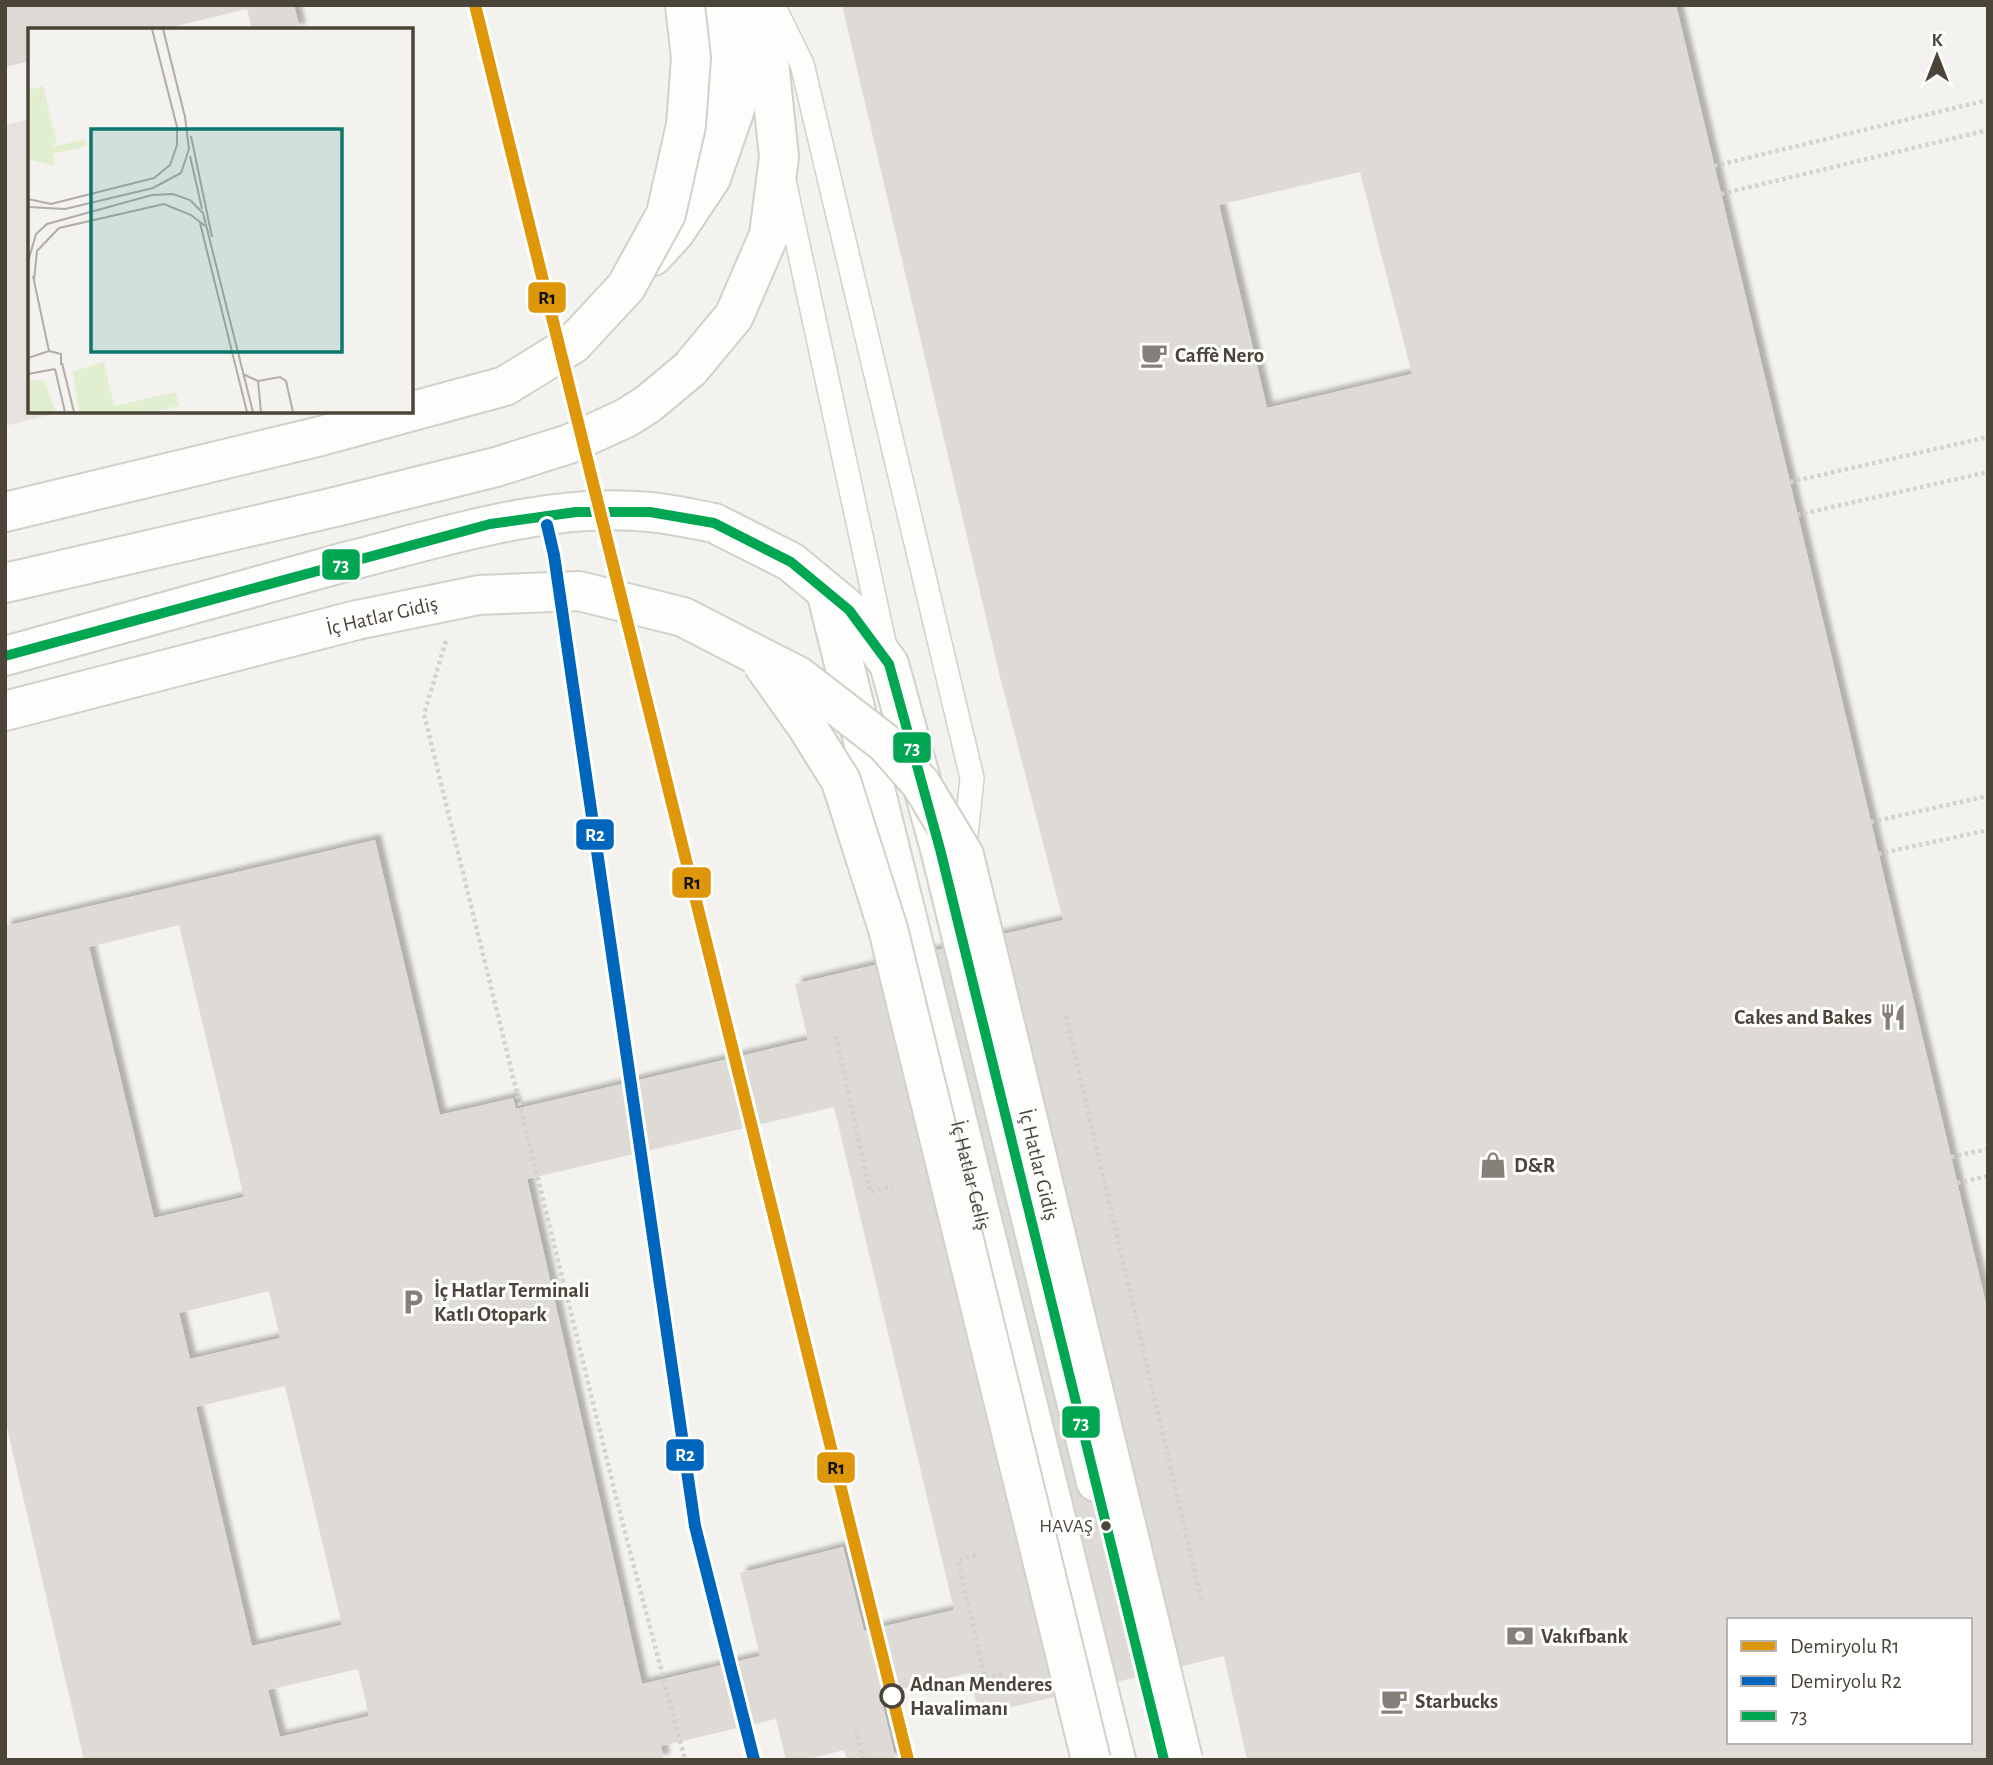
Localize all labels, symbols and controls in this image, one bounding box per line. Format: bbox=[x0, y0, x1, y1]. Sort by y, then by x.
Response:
north arrow bbox=[1902, 21, 1972, 91]
inset map bbox=[28, 28, 413, 413]
text: K bbox=[1931, 31, 1943, 50]
line badge: R1 bbox=[527, 281, 567, 314]
text: R1 bbox=[538, 289, 556, 308]
cafe icon: Caffè Nero bbox=[1139, 340, 1169, 370]
place label: Caffè Nero bbox=[1175, 345, 1264, 366]
line badge: 73 bbox=[321, 548, 361, 581]
text: 73 bbox=[333, 556, 349, 575]
street label: İç Hatlar Gidiş bbox=[324, 592, 440, 639]
line badge: 73 bbox=[892, 731, 932, 764]
text: 73 bbox=[904, 739, 920, 758]
line badge: R2 bbox=[575, 818, 615, 851]
text: R2 bbox=[585, 826, 605, 845]
line badge: R1 bbox=[671, 866, 712, 899]
text: R1 bbox=[683, 874, 701, 893]
restaurant icon: Cakes and Bakes bbox=[1878, 1002, 1908, 1032]
place label: Cakes and Bakes bbox=[1734, 1007, 1872, 1028]
street label: İç Hatlar Gidiş bbox=[1015, 1107, 1062, 1222]
street label: İç Hatlar Geliş bbox=[947, 1118, 995, 1232]
shop icon: D&R bbox=[1478, 1150, 1508, 1180]
place label: D&R bbox=[1514, 1155, 1555, 1176]
place label: İç Hatlar Terminali Katlı Otopark bbox=[434, 1279, 590, 1325]
parking icon: İç Hatlar Terminali Katlı Otopark bbox=[398, 1287, 428, 1317]
line badge: 73 bbox=[1061, 1405, 1101, 1439]
text: 73 bbox=[1073, 1414, 1089, 1433]
line badge: R2 bbox=[665, 1438, 705, 1472]
text: R2 bbox=[675, 1446, 695, 1465]
line badge: R1 bbox=[816, 1451, 856, 1484]
text: R1 bbox=[827, 1459, 845, 1478]
place label: HAVAŞ bbox=[1039, 1517, 1093, 1536]
marker: HAVAŞ bbox=[1099, 1519, 1113, 1533]
legend bbox=[1727, 1618, 1972, 1744]
bank icon: Vakıfbank bbox=[1505, 1621, 1535, 1651]
place label: Vakıfbank bbox=[1541, 1626, 1629, 1647]
text: Demiryolu R1 bbox=[1790, 1636, 1899, 1657]
text: Demiryolu R2 bbox=[1790, 1671, 1902, 1692]
place label: Adnan Menderes Havalimanı bbox=[910, 1674, 1052, 1719]
marker: Adnan Menderes Havalimanı bbox=[880, 1684, 904, 1708]
cafe icon: Starbucks bbox=[1379, 1686, 1409, 1716]
place label: Starbucks bbox=[1415, 1691, 1498, 1712]
text: 73 bbox=[1790, 1706, 1807, 1727]

